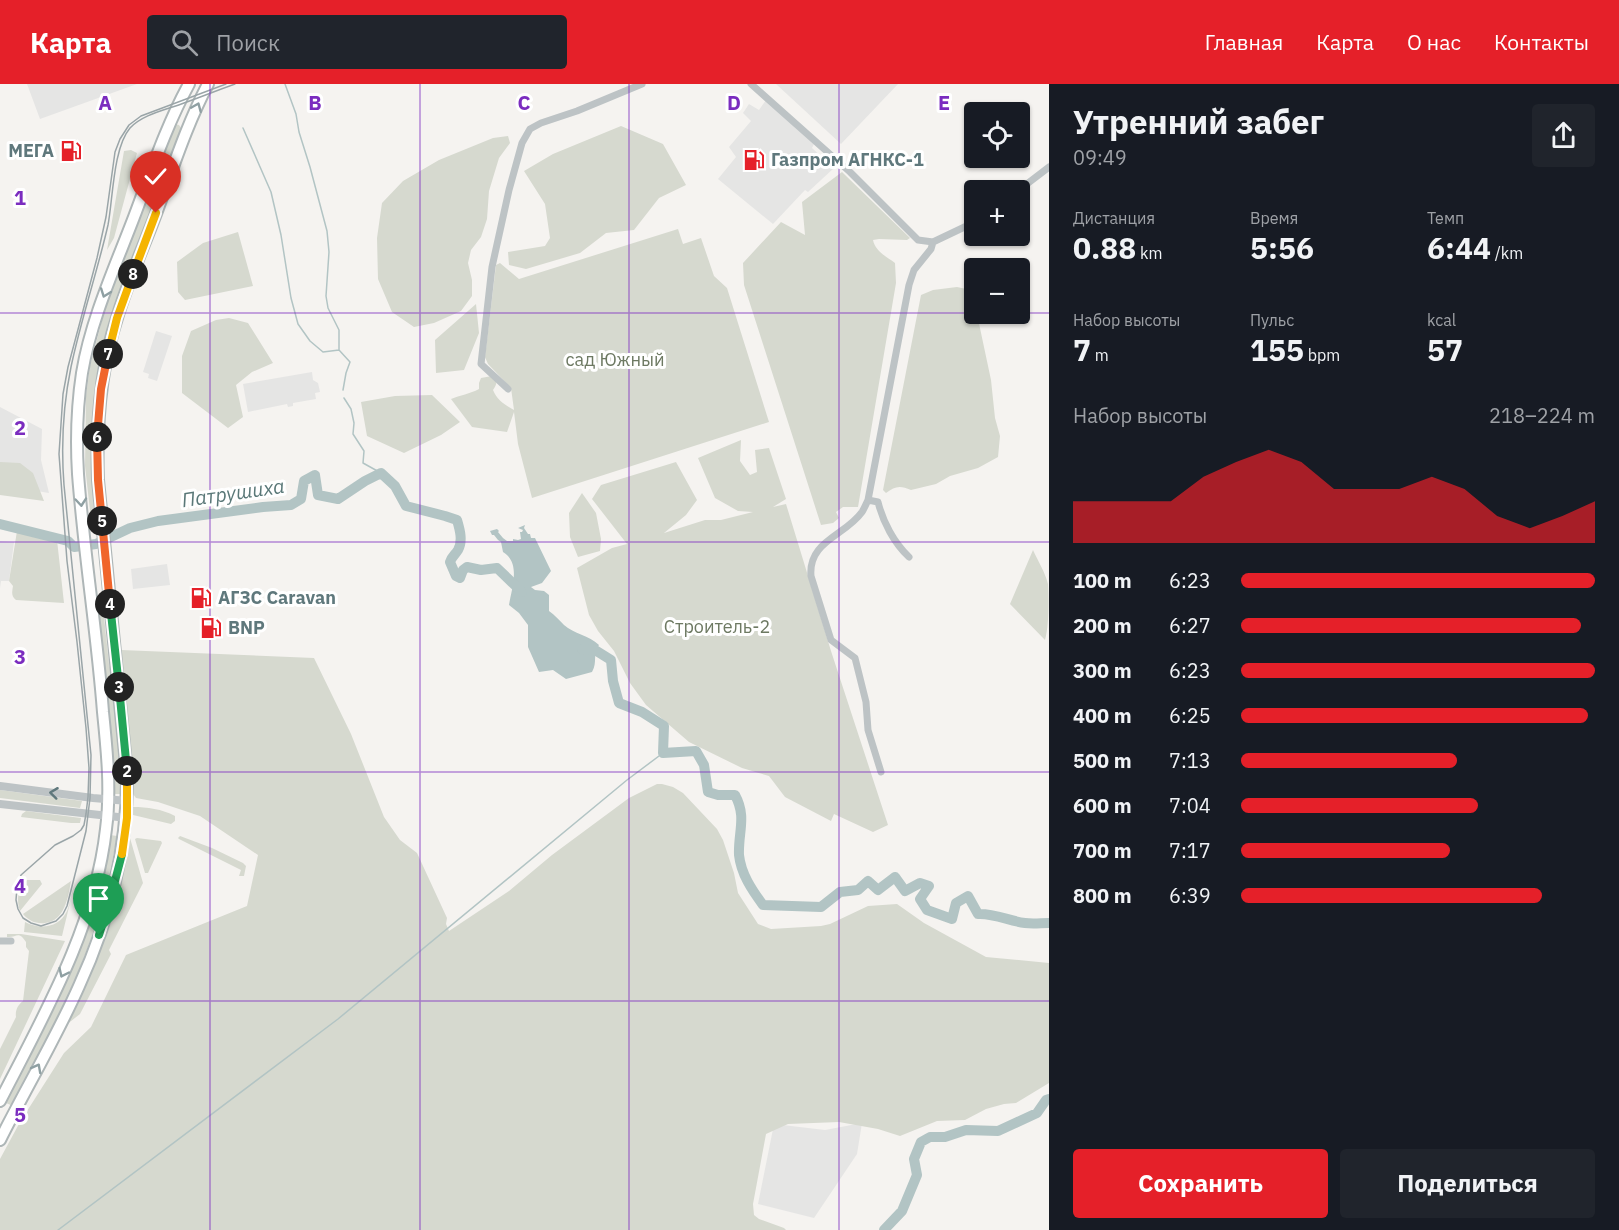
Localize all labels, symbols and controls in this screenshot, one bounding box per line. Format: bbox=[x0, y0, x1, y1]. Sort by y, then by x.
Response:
search box bbox=[147, 15, 567, 69]
text: Карта bbox=[30, 24, 111, 61]
icon: search bbox=[168, 26, 201, 59]
text: Поиск bbox=[216, 28, 280, 57]
text: Главная bbox=[1205, 28, 1283, 56]
text: Карта bbox=[1316, 28, 1374, 56]
text: О нас bbox=[1407, 28, 1461, 56]
text: Контакты bbox=[1494, 28, 1589, 56]
text: A bbox=[98, 89, 112, 116]
text: B bbox=[308, 89, 322, 116]
text: C bbox=[517, 89, 531, 116]
text: D bbox=[727, 89, 741, 116]
text: E bbox=[938, 89, 950, 116]
text: Утренний забег bbox=[1073, 100, 1324, 143]
one-way arrow bbox=[190, 102, 202, 113]
map controls bbox=[964, 102, 1030, 324]
button: locate bbox=[964, 102, 1030, 168]
button: share bbox=[1532, 104, 1595, 167]
place label: МЕГА bbox=[8, 139, 54, 162]
fuel station icon: МЕГА bbox=[59, 139, 83, 163]
text: 09:49 bbox=[1073, 144, 1127, 171]
fuel station icon: Газпром АГНКС-1 bbox=[742, 148, 766, 172]
place label: Газпром АГНКС-1 bbox=[771, 148, 924, 171]
pin bbox=[130, 151, 181, 213]
icon: check bbox=[139, 160, 172, 193]
button: + bbox=[964, 180, 1030, 246]
text: 1 bbox=[14, 184, 26, 211]
text: Дистанция bbox=[1073, 208, 1155, 228]
text: Время bbox=[1250, 208, 1298, 228]
text: Темп bbox=[1427, 208, 1464, 228]
text: 0.88 bbox=[1073, 228, 1136, 267]
text: 5:56 bbox=[1250, 228, 1314, 267]
text: 6:44 bbox=[1427, 228, 1491, 267]
text: km bbox=[1136, 243, 1163, 263]
text: /km bbox=[1491, 243, 1523, 263]
button: − bbox=[964, 258, 1030, 324]
pin: 8 bbox=[118, 259, 148, 289]
text: 8 bbox=[128, 264, 138, 284]
one-way arrow bbox=[100, 287, 113, 298]
text: Набор высоты bbox=[1073, 310, 1180, 330]
text: Пульс bbox=[1250, 310, 1294, 330]
text: kcal bbox=[1427, 310, 1456, 330]
text: 7 bbox=[1073, 330, 1091, 369]
text: 155 bbox=[1250, 330, 1304, 369]
text: 57 bbox=[1427, 330, 1463, 369]
pin: 7 bbox=[93, 339, 123, 369]
text: 7 bbox=[103, 344, 113, 364]
text: m bbox=[1091, 345, 1109, 365]
text: bpm bbox=[1304, 345, 1340, 365]
park label: сад Южный bbox=[565, 348, 665, 371]
text: Набор высоты bbox=[1073, 402, 1207, 429]
text: 218–224 m bbox=[1489, 402, 1595, 429]
text: 2 bbox=[14, 414, 26, 441]
pin: 6 bbox=[82, 422, 112, 452]
text: 6 bbox=[92, 427, 102, 447]
water label: Патрушиха bbox=[180, 472, 286, 513]
one-way arrow bbox=[74, 497, 87, 506]
pin: 5 bbox=[87, 506, 117, 536]
text: 5 bbox=[97, 511, 107, 531]
text: 100 m bbox=[1073, 567, 1132, 594]
text: 6:23 bbox=[1169, 567, 1211, 594]
fuel station icon: АГЗС Caravan bbox=[189, 586, 213, 610]
place label: АГЗС Caravan bbox=[218, 586, 336, 609]
pin: 4 bbox=[95, 589, 125, 619]
text: 4 bbox=[105, 594, 115, 614]
text: 200 m bbox=[1073, 612, 1132, 639]
text: 6:27 bbox=[1169, 612, 1211, 639]
park label: Строитель-2 bbox=[664, 615, 770, 638]
fuel station icon: BNP bbox=[199, 616, 223, 640]
place label: BNP bbox=[228, 616, 265, 639]
text: 3 bbox=[14, 643, 26, 670]
text: 300 m bbox=[1073, 657, 1132, 684]
text: 6:23 bbox=[1169, 657, 1211, 684]
pin: 3 bbox=[104, 672, 134, 702]
text: 3 bbox=[114, 677, 124, 697]
text: 400 m bbox=[1073, 702, 1132, 729]
text: 6:25 bbox=[1169, 702, 1211, 729]
text: 500 m bbox=[1073, 747, 1132, 774]
text: 7:13 bbox=[1169, 747, 1211, 774]
pin: 2 bbox=[112, 756, 142, 786]
text: 2 bbox=[122, 761, 132, 781]
one-way arrow bbox=[49, 787, 59, 800]
text: 600 m bbox=[1073, 792, 1132, 819]
text: 7:04 bbox=[1169, 792, 1211, 819]
text: 700 m bbox=[1073, 837, 1132, 864]
text: 7:17 bbox=[1169, 837, 1211, 864]
text: 4 bbox=[14, 872, 26, 899]
pin bbox=[73, 873, 124, 935]
icon: arrive bbox=[82, 882, 115, 915]
text: 800 m bbox=[1073, 882, 1132, 909]
text: 6:39 bbox=[1169, 882, 1211, 909]
one-way arrow bbox=[59, 967, 71, 978]
one-way arrow bbox=[30, 1064, 41, 1074]
text: 5 bbox=[14, 1101, 26, 1128]
button: Сохранить bbox=[1073, 1149, 1328, 1218]
button: Поделиться bbox=[1340, 1149, 1595, 1218]

